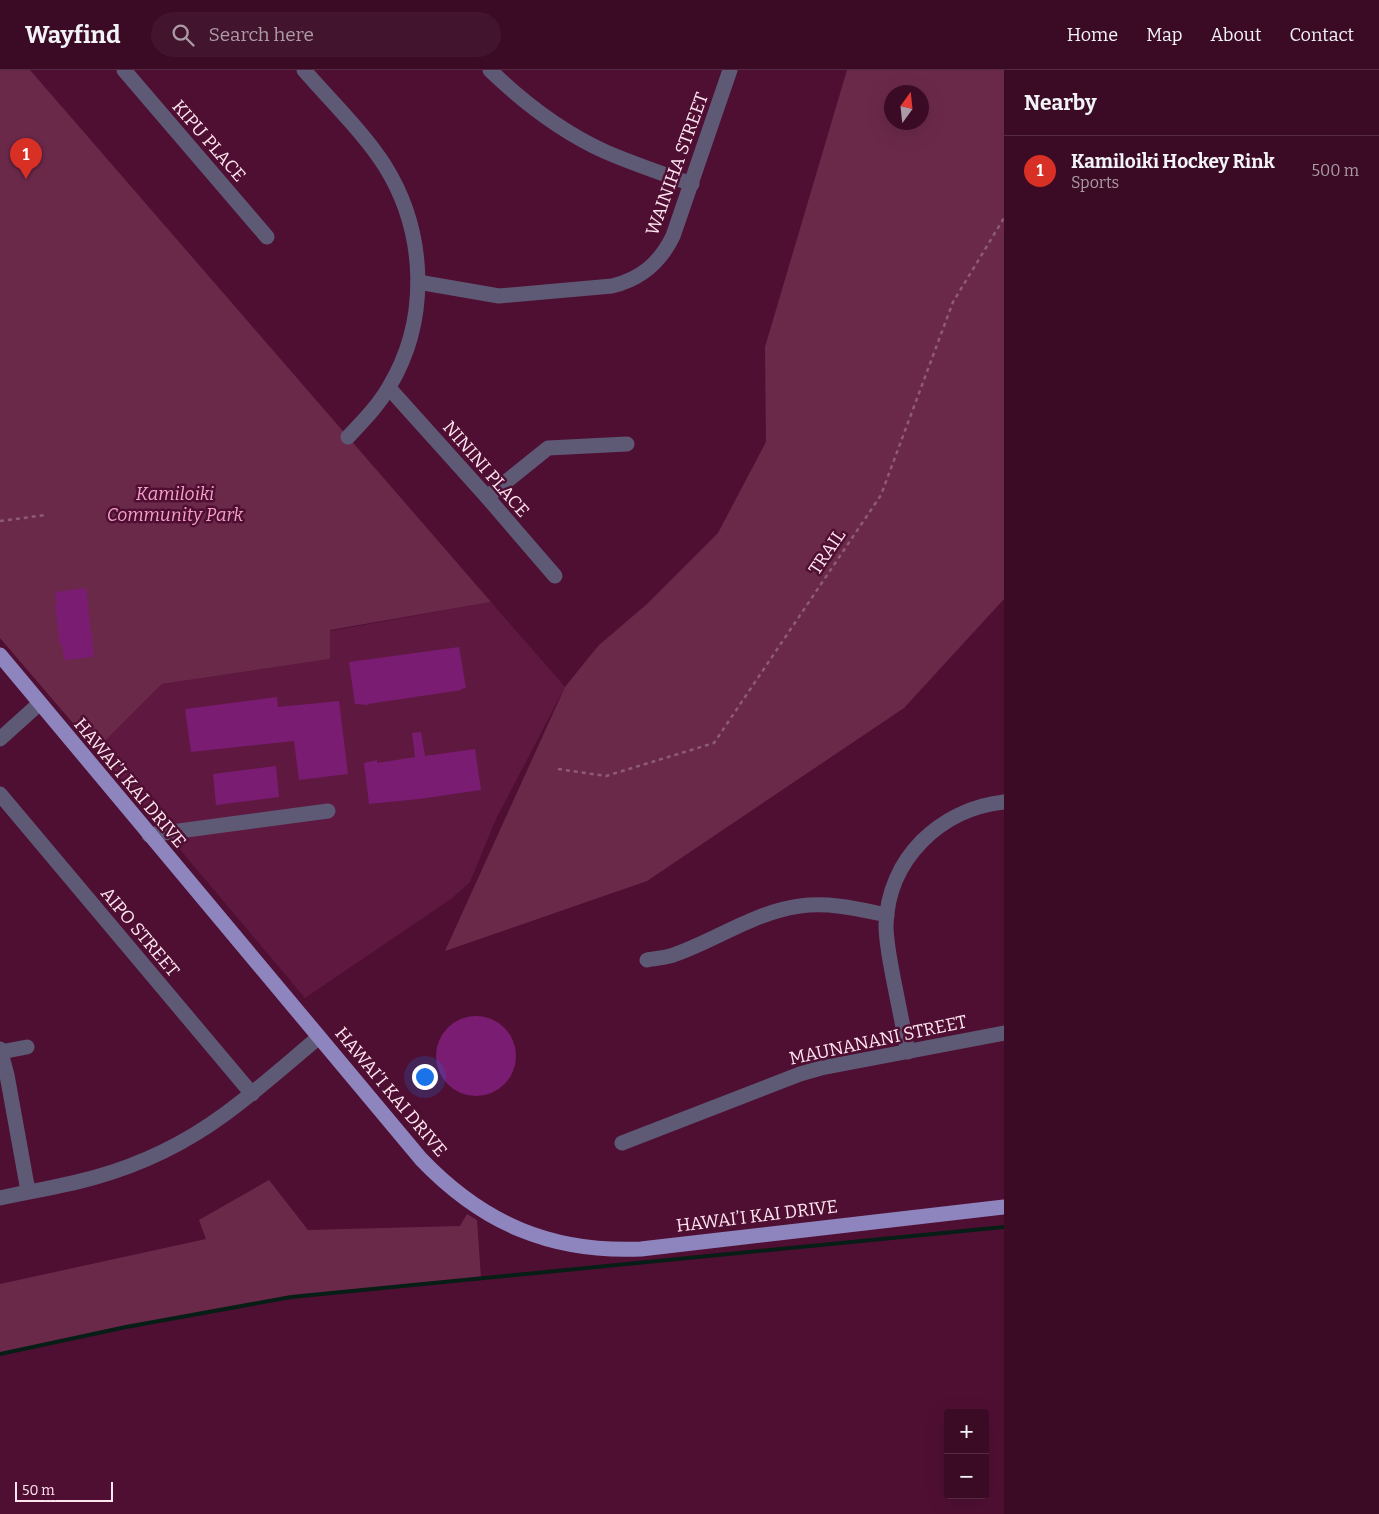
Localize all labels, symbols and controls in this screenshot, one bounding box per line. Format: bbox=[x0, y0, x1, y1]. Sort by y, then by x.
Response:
search box bbox=[151, 12, 501, 57]
text: Wayfind bbox=[25, 21, 121, 49]
icon: search bbox=[169, 21, 197, 49]
text: Search here bbox=[209, 23, 314, 46]
text: Home bbox=[1067, 24, 1118, 46]
text: Map bbox=[1146, 24, 1182, 46]
text: About bbox=[1210, 24, 1261, 46]
text: Contact bbox=[1289, 24, 1354, 46]
north arrow bbox=[884, 85, 929, 130]
street label: WAINIHA STREET bbox=[641, 89, 713, 238]
text: Nearby bbox=[1024, 90, 1097, 116]
street label: KIPU PLACE bbox=[168, 96, 250, 186]
pin: 1 bbox=[10, 138, 42, 179]
text: Kamiloiki Hockey Rink bbox=[1071, 150, 1275, 173]
text: 1 bbox=[1037, 161, 1043, 180]
text: 500 m bbox=[1311, 161, 1359, 180]
text: Sports bbox=[1071, 173, 1119, 192]
street label: NININI PLACE bbox=[438, 416, 534, 522]
park label: Kamiloiki Community Park bbox=[107, 483, 244, 526]
street label: TRAIL bbox=[804, 525, 850, 579]
street label: HAWAI’I KAI DRIVE bbox=[69, 714, 191, 852]
street label: AIPO STREET bbox=[96, 883, 184, 982]
street label: MAUNANANI STREET bbox=[787, 1010, 969, 1070]
street label: HAWAI’I KAI DRIVE bbox=[330, 1023, 452, 1161]
your location bbox=[412, 1064, 438, 1090]
street label: HAWAI’I KAI DRIVE bbox=[675, 1195, 839, 1237]
map controls bbox=[944, 1409, 989, 1499]
button: + bbox=[944, 1409, 989, 1454]
button: − bbox=[944, 1454, 989, 1499]
scale bar bbox=[15, 1479, 112, 1502]
text: 50 m bbox=[22, 1482, 55, 1499]

